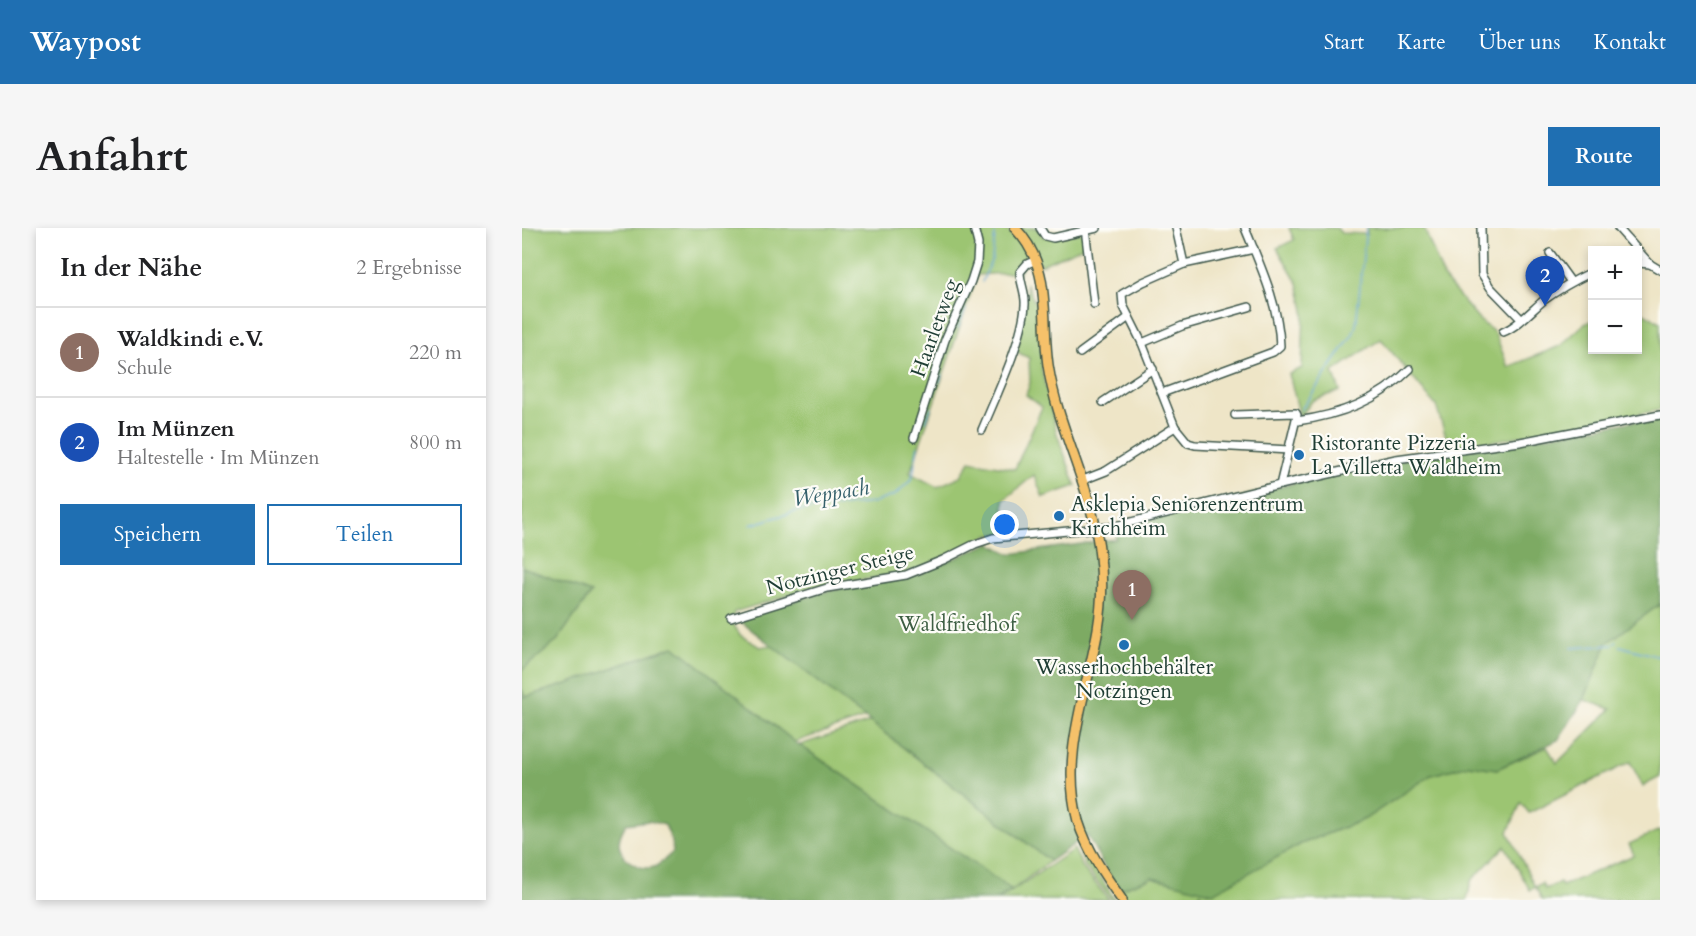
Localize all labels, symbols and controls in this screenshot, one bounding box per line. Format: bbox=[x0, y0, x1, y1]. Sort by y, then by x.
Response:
text: Waypost bbox=[30, 23, 141, 61]
text: Start bbox=[1324, 28, 1364, 57]
text: Karte bbox=[1397, 28, 1446, 57]
text: Über uns bbox=[1479, 28, 1561, 57]
text: Kontakt bbox=[1594, 28, 1666, 57]
button: Route bbox=[1548, 127, 1660, 186]
text: Anfahrt bbox=[36, 128, 188, 185]
map controls bbox=[1588, 246, 1642, 354]
button: + bbox=[1588, 246, 1642, 300]
text: In der Nähe bbox=[60, 250, 202, 285]
text: 2 Ergebnisse bbox=[356, 254, 462, 281]
pin: 2 bbox=[1526, 256, 1564, 306]
street label: Haarletweg bbox=[904, 274, 966, 381]
button: − bbox=[1588, 300, 1642, 354]
text: Waldkindi e.V. bbox=[117, 324, 264, 354]
text: 1 bbox=[74, 339, 85, 366]
text: 220 m bbox=[409, 339, 462, 366]
text: Schule bbox=[117, 354, 172, 381]
text: Im Münzen bbox=[117, 414, 235, 444]
text: 2 bbox=[74, 429, 85, 456]
text: 800 m bbox=[409, 429, 462, 456]
place label: Ristorante Pizzeria La Villetta Waldheim bbox=[1311, 429, 1502, 482]
text: Haltestelle · Im Münzen bbox=[117, 444, 320, 471]
marker: Ristorante Pizzeria La Villetta Waldheim bbox=[1292, 448, 1306, 462]
water label: Weppach bbox=[791, 472, 872, 514]
place label: Asklepia Seniorenzentrum Kirchheim bbox=[1071, 490, 1304, 543]
button: Speichern bbox=[60, 504, 255, 565]
button: Teilen bbox=[267, 504, 462, 565]
marker: Asklepia Seniorenzentrum Kirchheim bbox=[1052, 509, 1066, 523]
your location bbox=[990, 510, 1019, 539]
street label: Notzinger Steige bbox=[763, 538, 917, 602]
pin: 1 bbox=[1112, 570, 1152, 620]
park label: Waldfriedhof bbox=[897, 610, 1020, 639]
marker: Wasserhochbehälter Notzingen bbox=[1117, 638, 1131, 652]
place label: Wasserhochbehälter Notzingen bbox=[1034, 653, 1213, 706]

